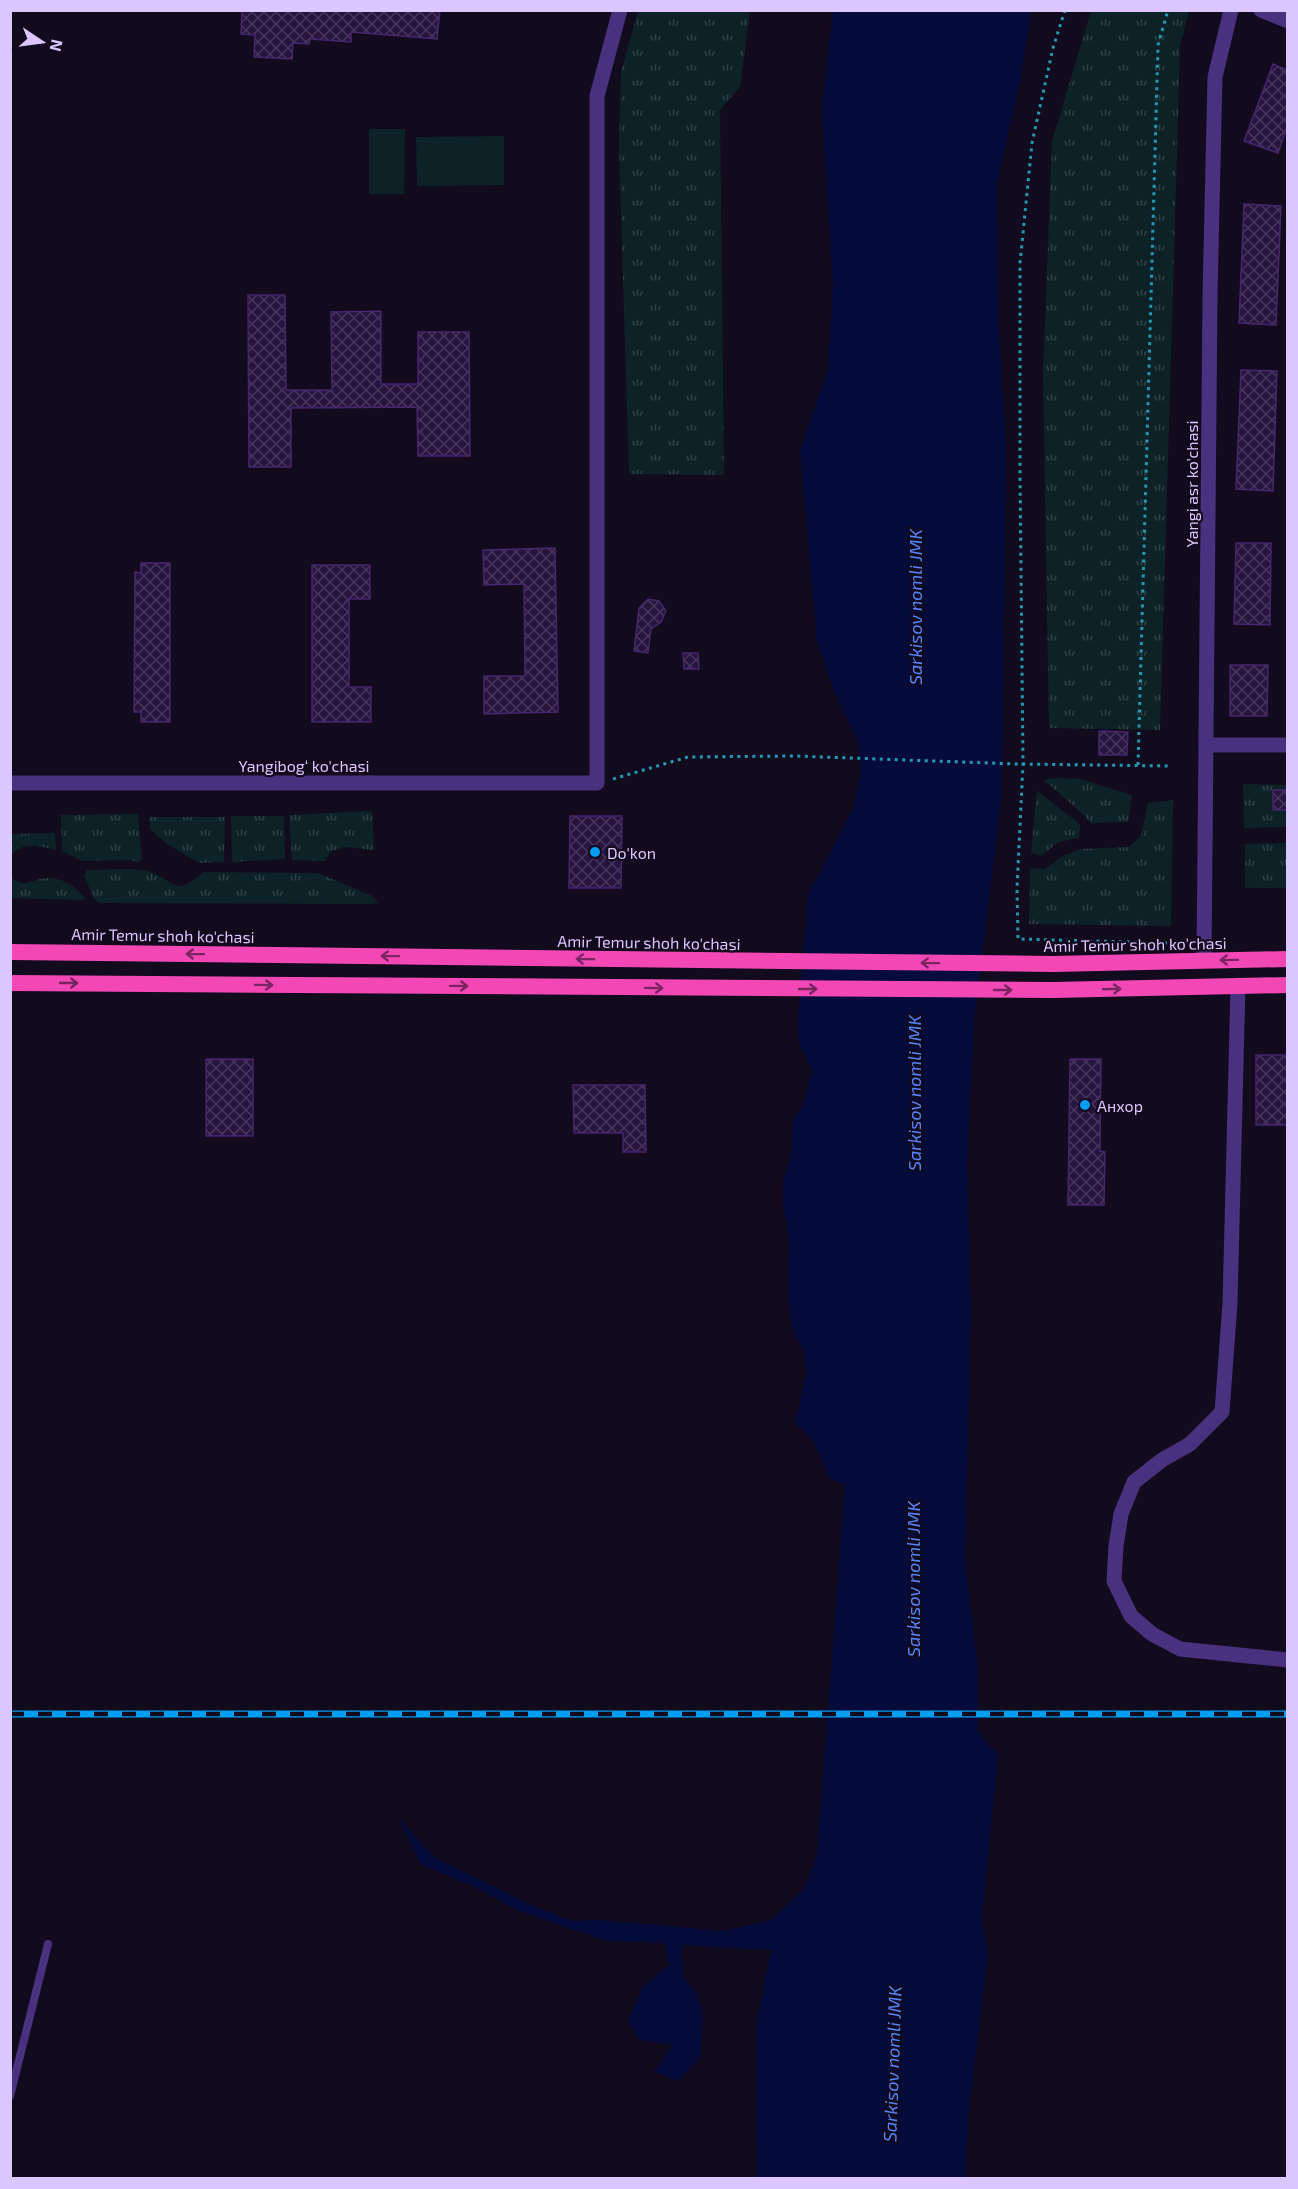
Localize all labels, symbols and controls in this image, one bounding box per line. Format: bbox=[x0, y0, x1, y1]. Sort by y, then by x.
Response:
north arrow bbox=[12, 12, 72, 72]
text: N bbox=[47, 38, 68, 53]
street label: Yangi asr ko'chasi bbox=[1182, 420, 1201, 548]
water label: Sarkisov nomli JMK bbox=[904, 528, 926, 685]
street label: Yangibog‘ ko'chasi bbox=[238, 756, 370, 775]
place label: Do'kon bbox=[607, 843, 656, 862]
marker: Do'kon bbox=[588, 845, 602, 859]
street label: Amir Temur shoh ko'chasi bbox=[71, 924, 255, 946]
street label: Amir Temur shoh ko'chasi bbox=[557, 931, 741, 953]
street label: Amir Temur shoh ko'chasi bbox=[1043, 933, 1227, 955]
one-way arrow bbox=[185, 948, 205, 960]
one-way arrow bbox=[380, 950, 400, 962]
one-way arrow bbox=[575, 953, 595, 965]
one-way arrow bbox=[1220, 954, 1240, 966]
one-way arrow bbox=[921, 957, 941, 968]
one-way arrow bbox=[58, 977, 78, 989]
one-way arrow bbox=[253, 979, 273, 990]
one-way arrow bbox=[448, 980, 468, 992]
one-way arrow bbox=[643, 982, 663, 994]
one-way arrow bbox=[798, 983, 818, 995]
one-way arrow bbox=[1101, 983, 1121, 994]
one-way arrow bbox=[993, 984, 1013, 996]
water label: Sarkisov nomli JMK bbox=[903, 1014, 925, 1171]
place label: Анхор bbox=[1097, 1096, 1143, 1115]
marker: Анхор bbox=[1078, 1098, 1092, 1112]
water label: Sarkisov nomli JMK bbox=[902, 1500, 924, 1657]
water label: Sarkisov nomli JMK bbox=[878, 1984, 906, 2142]

